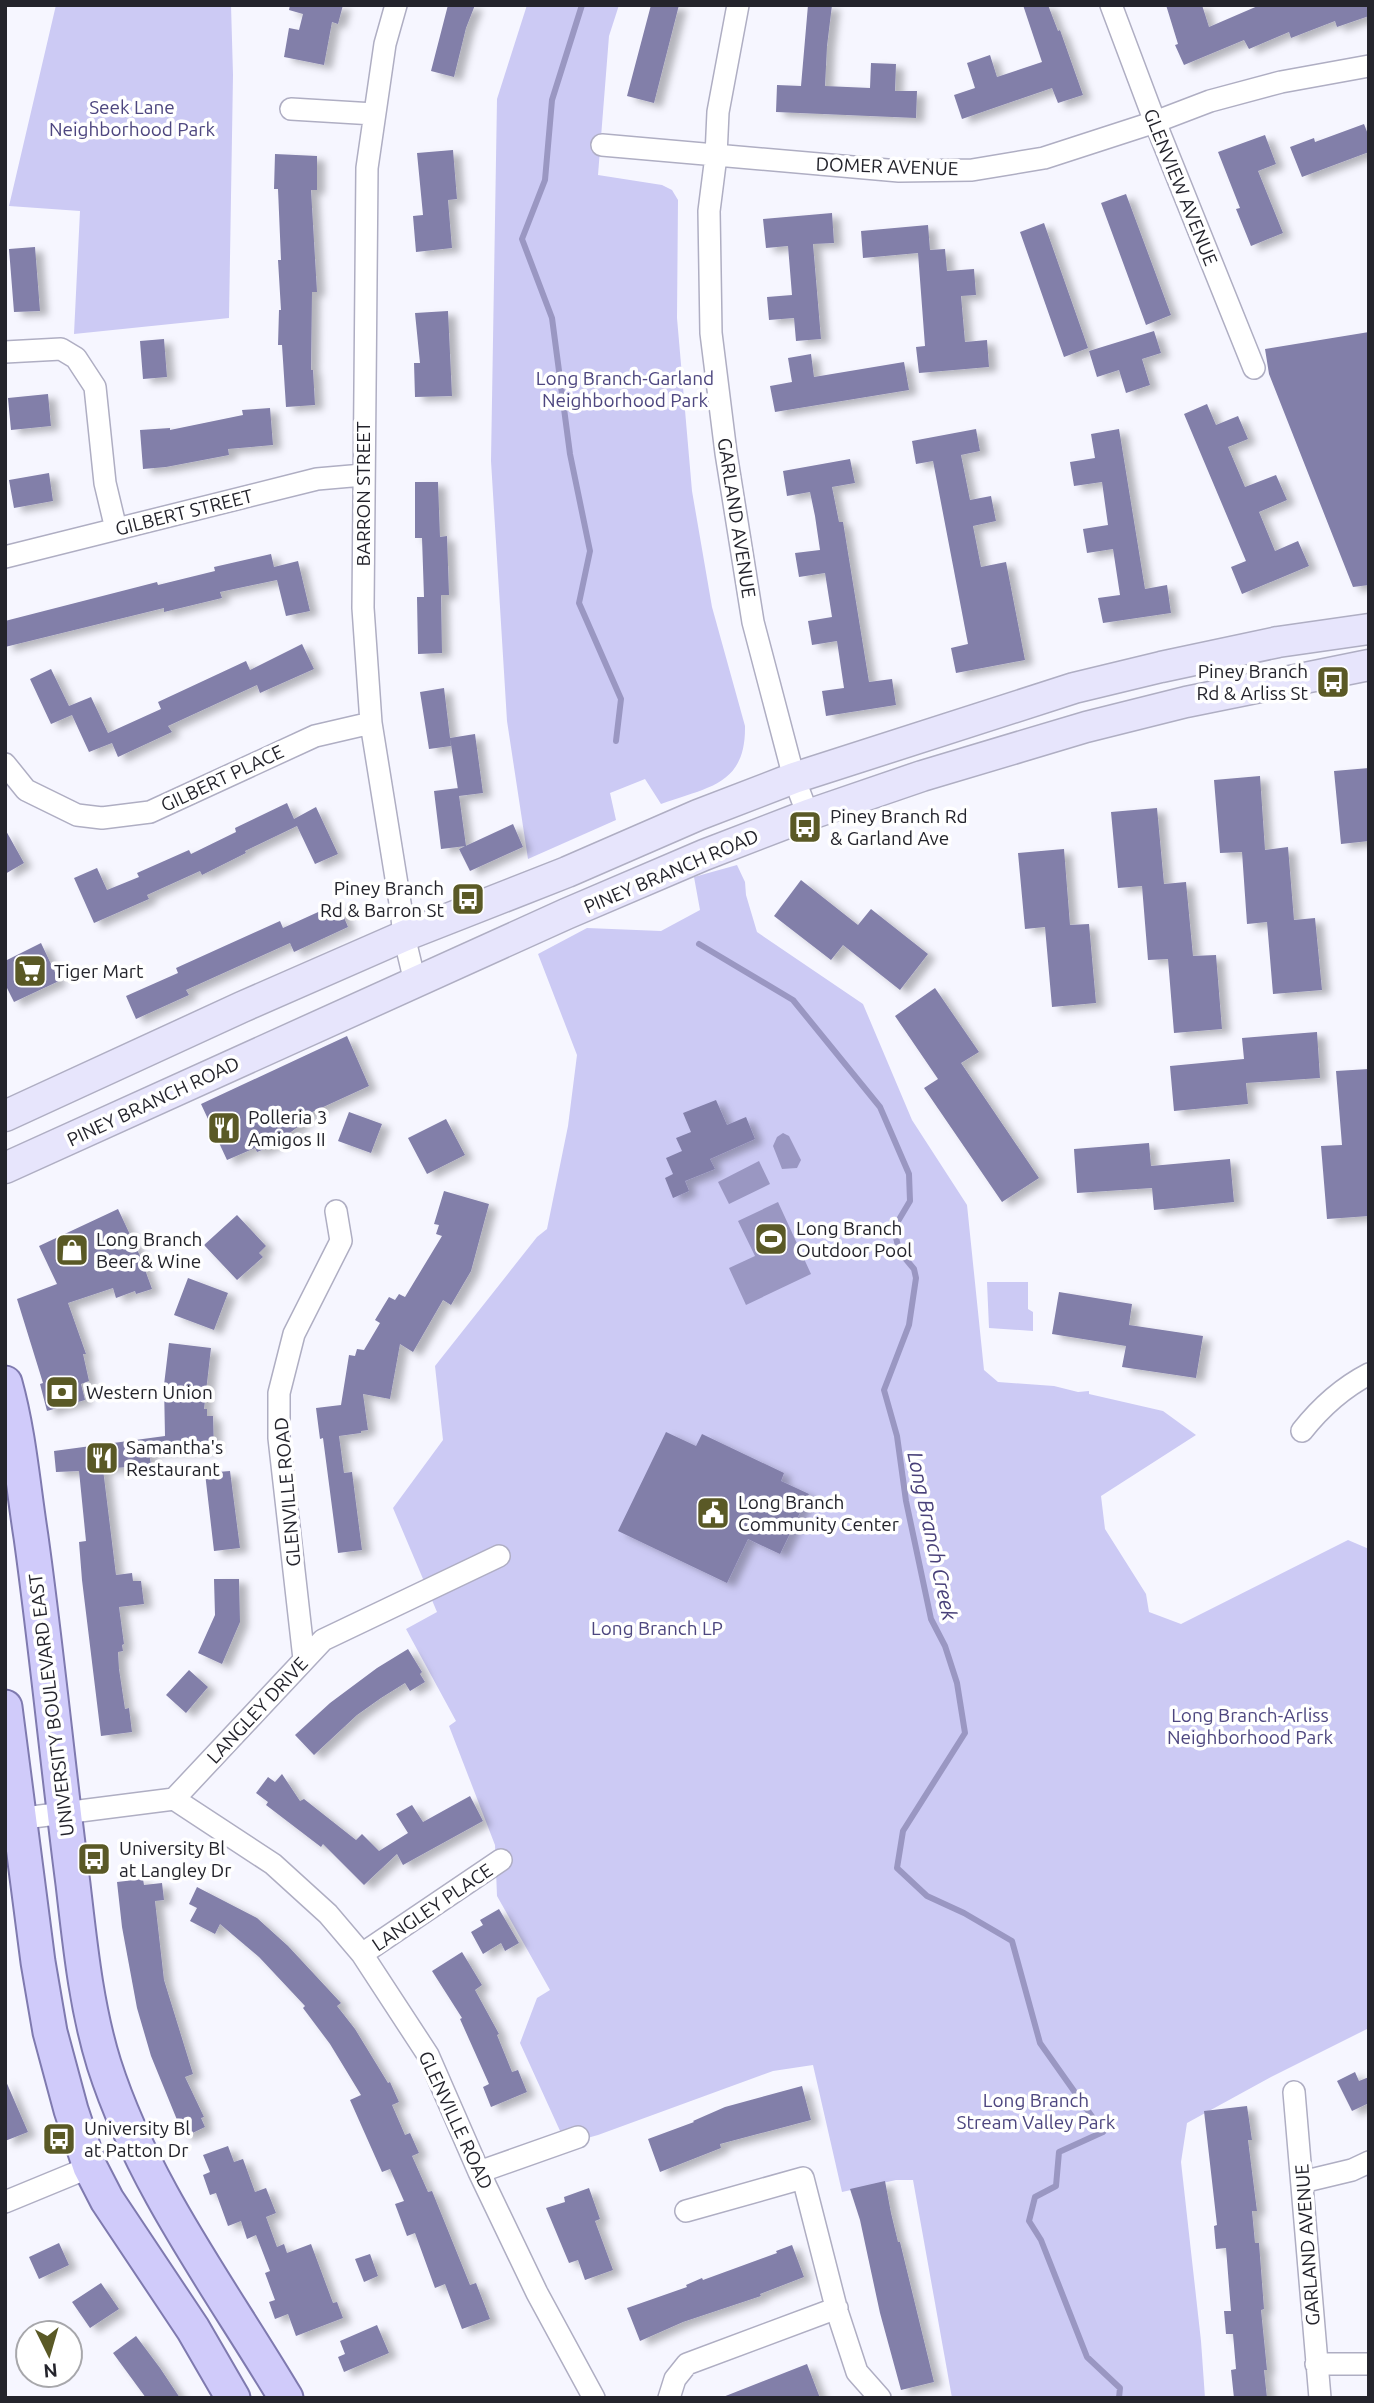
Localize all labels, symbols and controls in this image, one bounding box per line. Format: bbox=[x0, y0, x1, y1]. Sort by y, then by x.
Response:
park label: Seek Lane Neighborhood Park bbox=[49, 96, 215, 140]
street label: GLENVIEW AVENUE bbox=[1139, 105, 1223, 269]
street label: DOMER AVENUE bbox=[815, 153, 959, 179]
park label: Long Branch-Garland Neighborhood Park bbox=[536, 367, 714, 411]
street label: BARRON STREET bbox=[352, 421, 374, 566]
street label: GARLAND AVENUE bbox=[713, 436, 761, 600]
street label: GILBERT STREET bbox=[113, 484, 255, 540]
place label: Piney Branch Rd & Arliss St bbox=[1197, 660, 1309, 704]
bus stop icon: Piney Branch Rd & Arliss St bbox=[1314, 663, 1352, 701]
street label: GILBERT PLACE bbox=[157, 740, 287, 816]
place label: Piney Branch Rd & Garland Ave bbox=[830, 805, 968, 849]
bus stop icon: Piney Branch Rd & Garland Ave bbox=[786, 808, 824, 846]
street label: PINEY BRANCH ROAD bbox=[580, 824, 762, 918]
place label: Piney Branch Rd & Barron St bbox=[320, 877, 445, 921]
bus stop icon: Piney Branch Rd & Barron St bbox=[449, 880, 487, 918]
supermarket icon: Tiger Mart bbox=[11, 952, 49, 990]
place label: Tiger Mart bbox=[54, 960, 144, 982]
street label: PINEY BRANCH ROAD bbox=[63, 1051, 243, 1151]
place label: Polleria 3 Amigos II bbox=[248, 1106, 327, 1150]
restaurant icon: Polleria 3 Amigos II bbox=[205, 1109, 243, 1147]
place label: Long Branch Outdoor Pool bbox=[796, 1217, 912, 1261]
sports icon: Long Branch Outdoor Pool bbox=[752, 1220, 790, 1258]
place label: Long Branch Beer & Wine bbox=[96, 1228, 202, 1272]
shop icon: Long Branch Beer & Wine bbox=[53, 1231, 91, 1269]
bank icon: Western Union bbox=[43, 1373, 81, 1411]
place label: Western Union bbox=[86, 1381, 213, 1403]
street label: GLENVILLE ROAD bbox=[270, 1416, 304, 1568]
place label: Samantha's Restaurant bbox=[126, 1436, 223, 1480]
restaurant icon: Samantha's Restaurant bbox=[83, 1439, 121, 1477]
water label: Long Branch Creek bbox=[903, 1449, 963, 1623]
place label: Long Branch Community Center bbox=[738, 1491, 899, 1535]
public building icon: Long Branch Community Center bbox=[694, 1494, 732, 1532]
street label: UNIVERSITY BOULEVARD EAST bbox=[24, 1572, 78, 1838]
park label: Long Branch LP bbox=[591, 1617, 723, 1639]
street label: LANGLEY DRIVE bbox=[202, 1652, 312, 1768]
park label: Long Branch-Arliss Neighborhood Park bbox=[1167, 1704, 1333, 1748]
place label: University Bl at Langley Dr bbox=[119, 1837, 231, 1881]
bus stop icon: University Bl at Langley Dr bbox=[75, 1840, 113, 1878]
street label: LANGLEY PLACE bbox=[368, 1859, 496, 1955]
street label: GLENVILLE ROAD bbox=[414, 2047, 498, 2193]
park label: Long Branch Stream Valley Park bbox=[957, 2089, 1116, 2133]
place label: University Bl at Patton Dr bbox=[84, 2117, 190, 2161]
bus stop icon: University Bl at Patton Dr bbox=[40, 2120, 78, 2158]
street label: GARLAND AVENUE bbox=[1290, 2163, 1324, 2327]
north arrow bbox=[14, 2319, 84, 2389]
text: N bbox=[42, 2359, 59, 2383]

